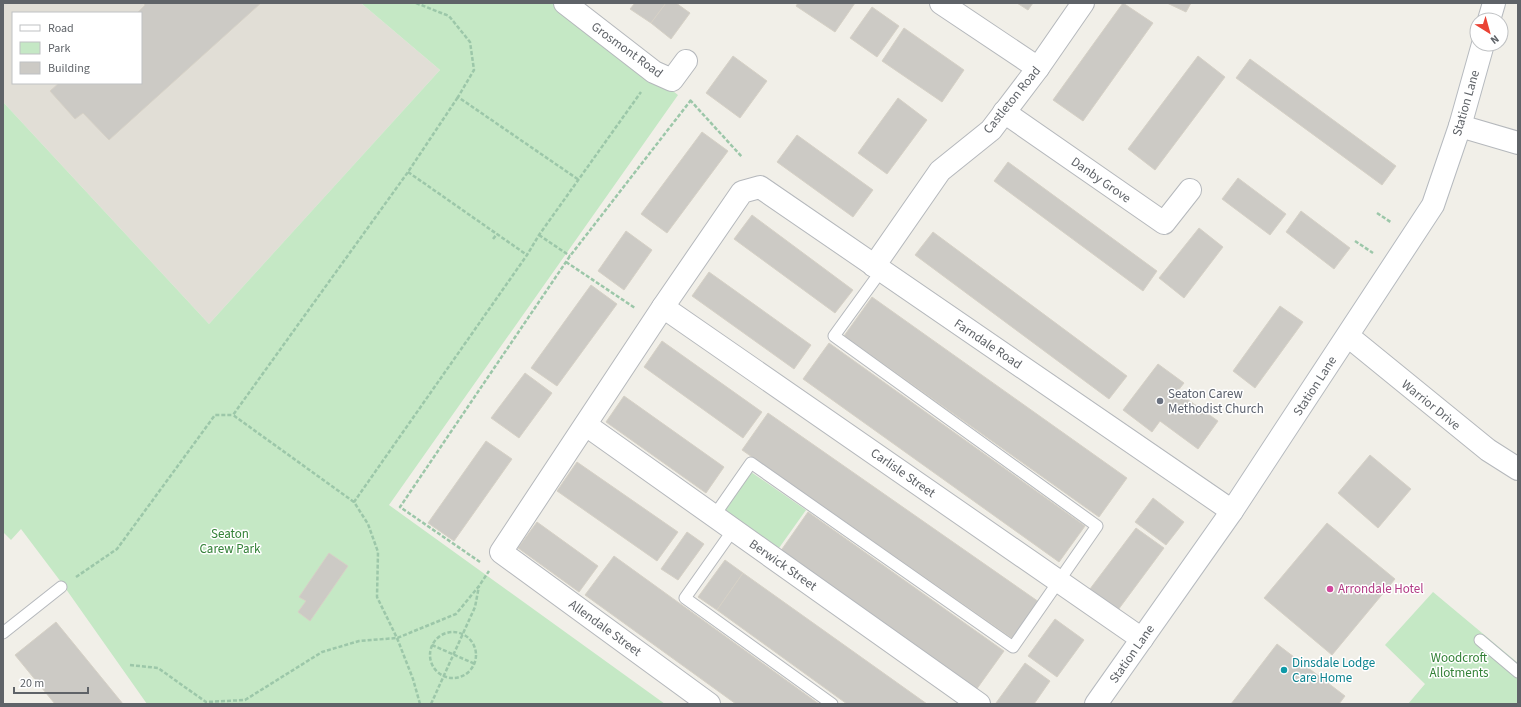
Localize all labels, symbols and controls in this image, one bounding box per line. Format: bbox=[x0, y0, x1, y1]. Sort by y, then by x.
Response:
legend bbox=[12, 12, 142, 84]
north arrow bbox=[1469, 12, 1509, 52]
street label: Grosmont Road bbox=[587, 18, 667, 82]
text: Road bbox=[48, 20, 74, 37]
text: N bbox=[1487, 31, 1502, 48]
text: Park bbox=[48, 40, 70, 57]
text: Building bbox=[48, 60, 90, 77]
street label: Castleton Road bbox=[979, 62, 1045, 138]
street label: Station Lane bbox=[1448, 68, 1484, 138]
street label: Danby Grove bbox=[1067, 153, 1135, 207]
street label: Farndale Road bbox=[951, 315, 1025, 373]
street label: Station Lane bbox=[1289, 353, 1341, 419]
street label: Warrior Drive bbox=[1398, 376, 1464, 434]
place label: Seaton Carew Methodist Church bbox=[1168, 385, 1264, 418]
marker: Seaton Carew Methodist Church bbox=[1155, 396, 1165, 406]
street label: Carlisle Street bbox=[867, 444, 940, 502]
park label: Seaton Carew Park bbox=[199, 525, 261, 558]
street label: Berwick Street bbox=[746, 535, 821, 595]
place label: Arrondale Hotel bbox=[1338, 580, 1424, 598]
marker: Arrondale Hotel bbox=[1325, 584, 1335, 594]
street label: Allendale Street bbox=[565, 595, 646, 661]
street label: Station Lane bbox=[1105, 621, 1159, 687]
park label: Woodcroft Allotments bbox=[1430, 649, 1489, 682]
place label: Dinsdale Lodge Care Home bbox=[1292, 654, 1375, 687]
marker: Dinsdale Lodge Care Home bbox=[1279, 665, 1289, 675]
scale bar bbox=[14, 669, 88, 695]
text: 20 m bbox=[20, 675, 44, 692]

